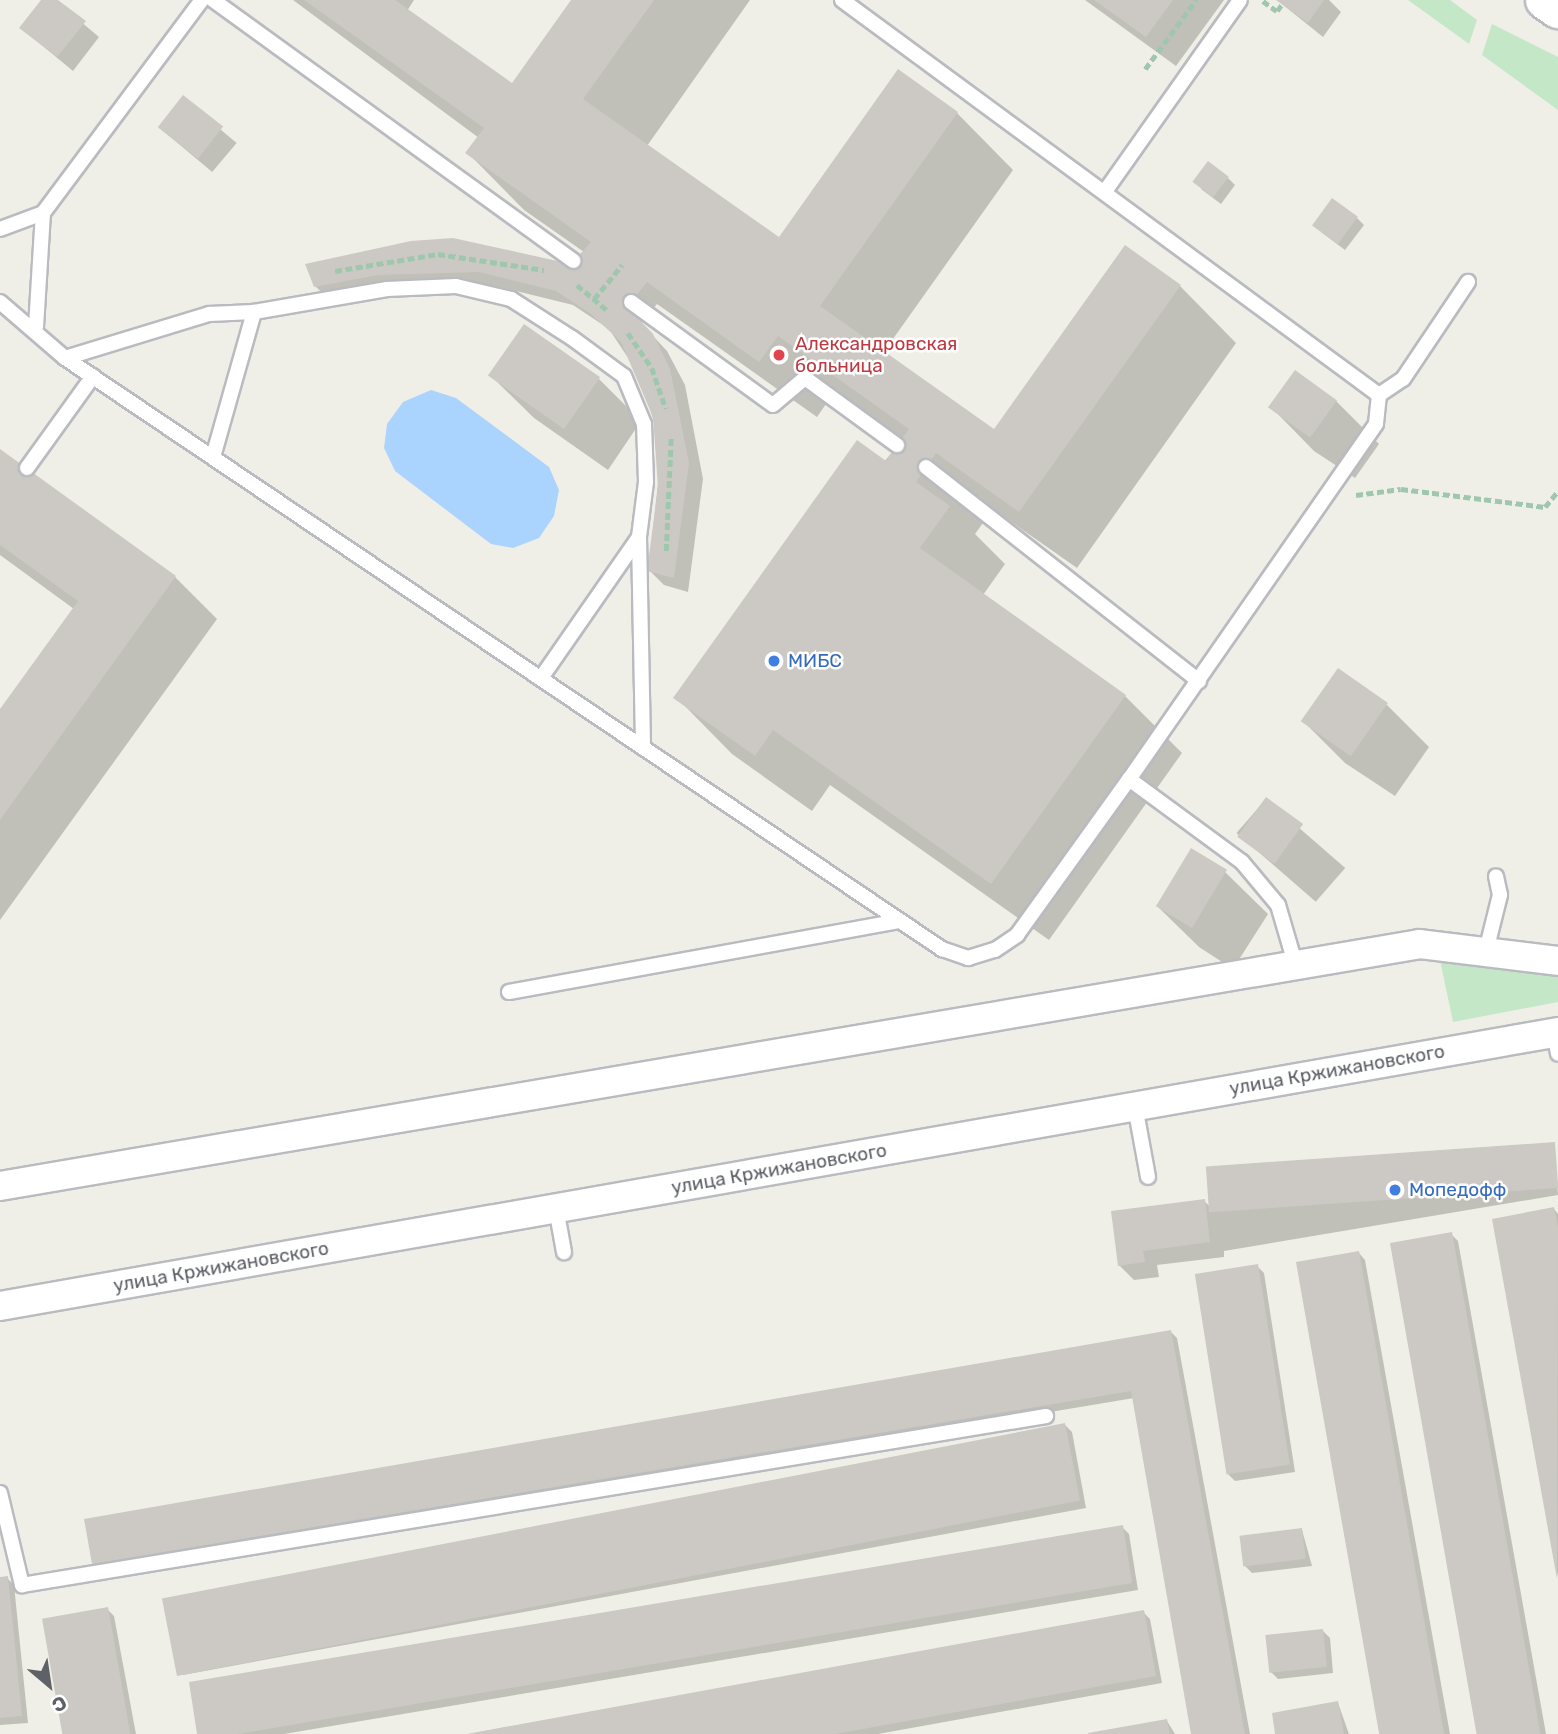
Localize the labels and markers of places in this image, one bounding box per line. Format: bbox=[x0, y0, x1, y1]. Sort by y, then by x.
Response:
place label: Александровская больница bbox=[795, 333, 957, 377]
marker: Александровская больница bbox=[769, 345, 789, 365]
place label: МИБС bbox=[788, 650, 842, 672]
marker: МИБС bbox=[766, 653, 782, 669]
place label: Мопедофф bbox=[1409, 1179, 1506, 1201]
marker: Мопедофф bbox=[1387, 1182, 1403, 1198]

